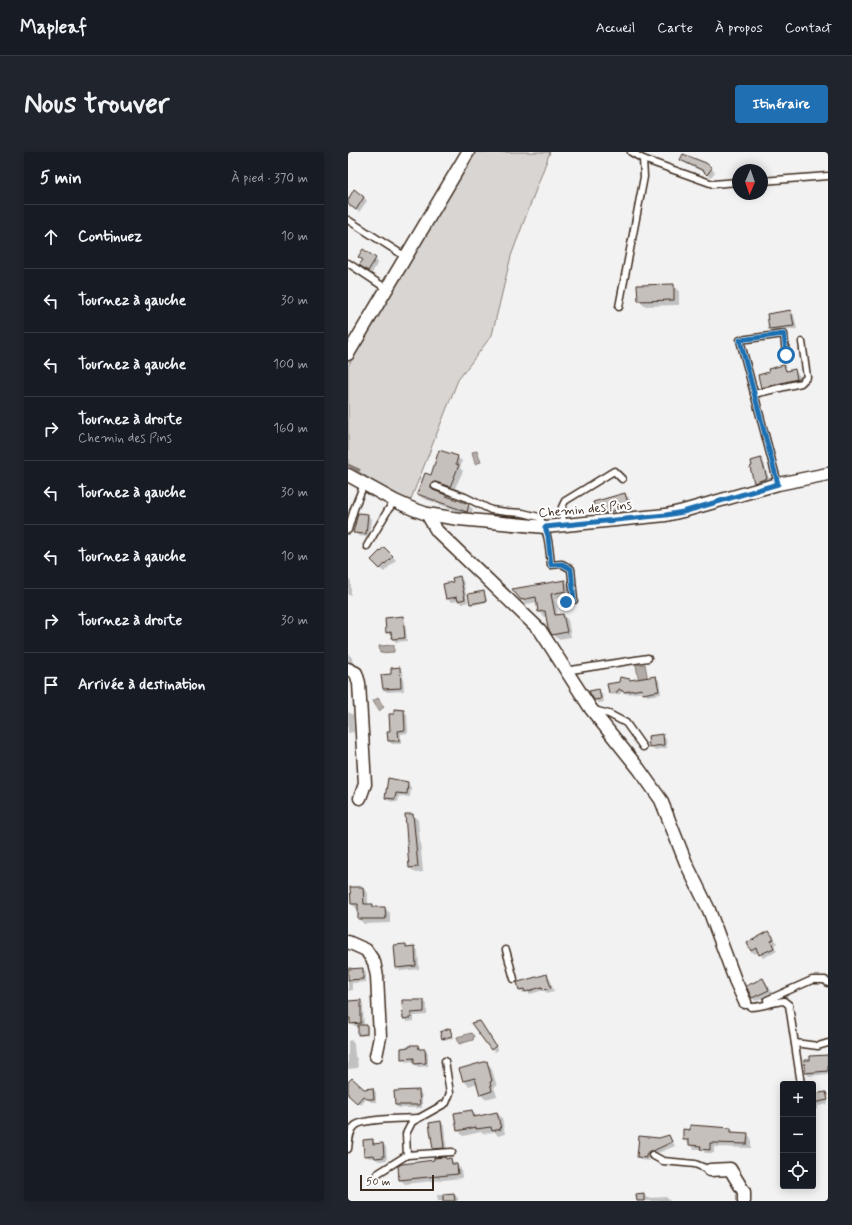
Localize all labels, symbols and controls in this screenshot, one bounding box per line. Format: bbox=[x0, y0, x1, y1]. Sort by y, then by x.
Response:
text: Mapleaf bbox=[20, 15, 87, 40]
text: Accueil bbox=[596, 19, 635, 37]
text: Carte bbox=[657, 19, 693, 37]
text: À propos bbox=[715, 19, 763, 37]
text: Contact bbox=[785, 19, 832, 37]
button: Itinéraire bbox=[735, 85, 828, 123]
text: Nous trouver bbox=[24, 86, 169, 123]
north arrow bbox=[732, 164, 768, 200]
text: 5 min bbox=[40, 167, 82, 189]
text: À pied · 370 m bbox=[231, 170, 308, 187]
icon: ahead bbox=[40, 226, 62, 248]
text: Continuez bbox=[78, 227, 142, 247]
text: 10 m bbox=[281, 228, 308, 245]
icon: left bbox=[40, 290, 62, 312]
text: Tournez à gauche bbox=[78, 291, 186, 311]
text: 30 m bbox=[281, 292, 308, 309]
route start bbox=[777, 346, 795, 364]
icon: left bbox=[40, 354, 62, 376]
text: Tournez à gauche bbox=[78, 355, 186, 375]
text: 100 m bbox=[273, 356, 308, 373]
text: Tournez à droite bbox=[78, 410, 182, 430]
icon: right bbox=[40, 418, 62, 440]
text: 160 m bbox=[273, 420, 308, 437]
text: Chemin des Pins bbox=[78, 430, 172, 447]
icon: left bbox=[40, 482, 62, 504]
text: Tournez à gauche bbox=[78, 483, 186, 503]
text: 30 m bbox=[281, 484, 308, 501]
street label: Chemin des Pins bbox=[538, 497, 633, 522]
icon: left bbox=[40, 546, 62, 568]
text: Tournez à gauche bbox=[78, 547, 186, 567]
text: 10 m bbox=[281, 548, 308, 565]
route end bbox=[557, 593, 575, 611]
icon: right bbox=[40, 610, 62, 632]
text: Tournez à droite bbox=[78, 611, 182, 631]
text: 30 m bbox=[281, 612, 308, 629]
icon: arrive bbox=[40, 674, 62, 696]
text: Arrivée à destination bbox=[78, 675, 205, 695]
map controls bbox=[780, 1081, 816, 1189]
button: + bbox=[780, 1081, 816, 1117]
button: − bbox=[780, 1117, 816, 1153]
button: locate bbox=[780, 1153, 816, 1189]
scale bar bbox=[360, 1173, 434, 1192]
text: 50 m bbox=[366, 1175, 391, 1189]

